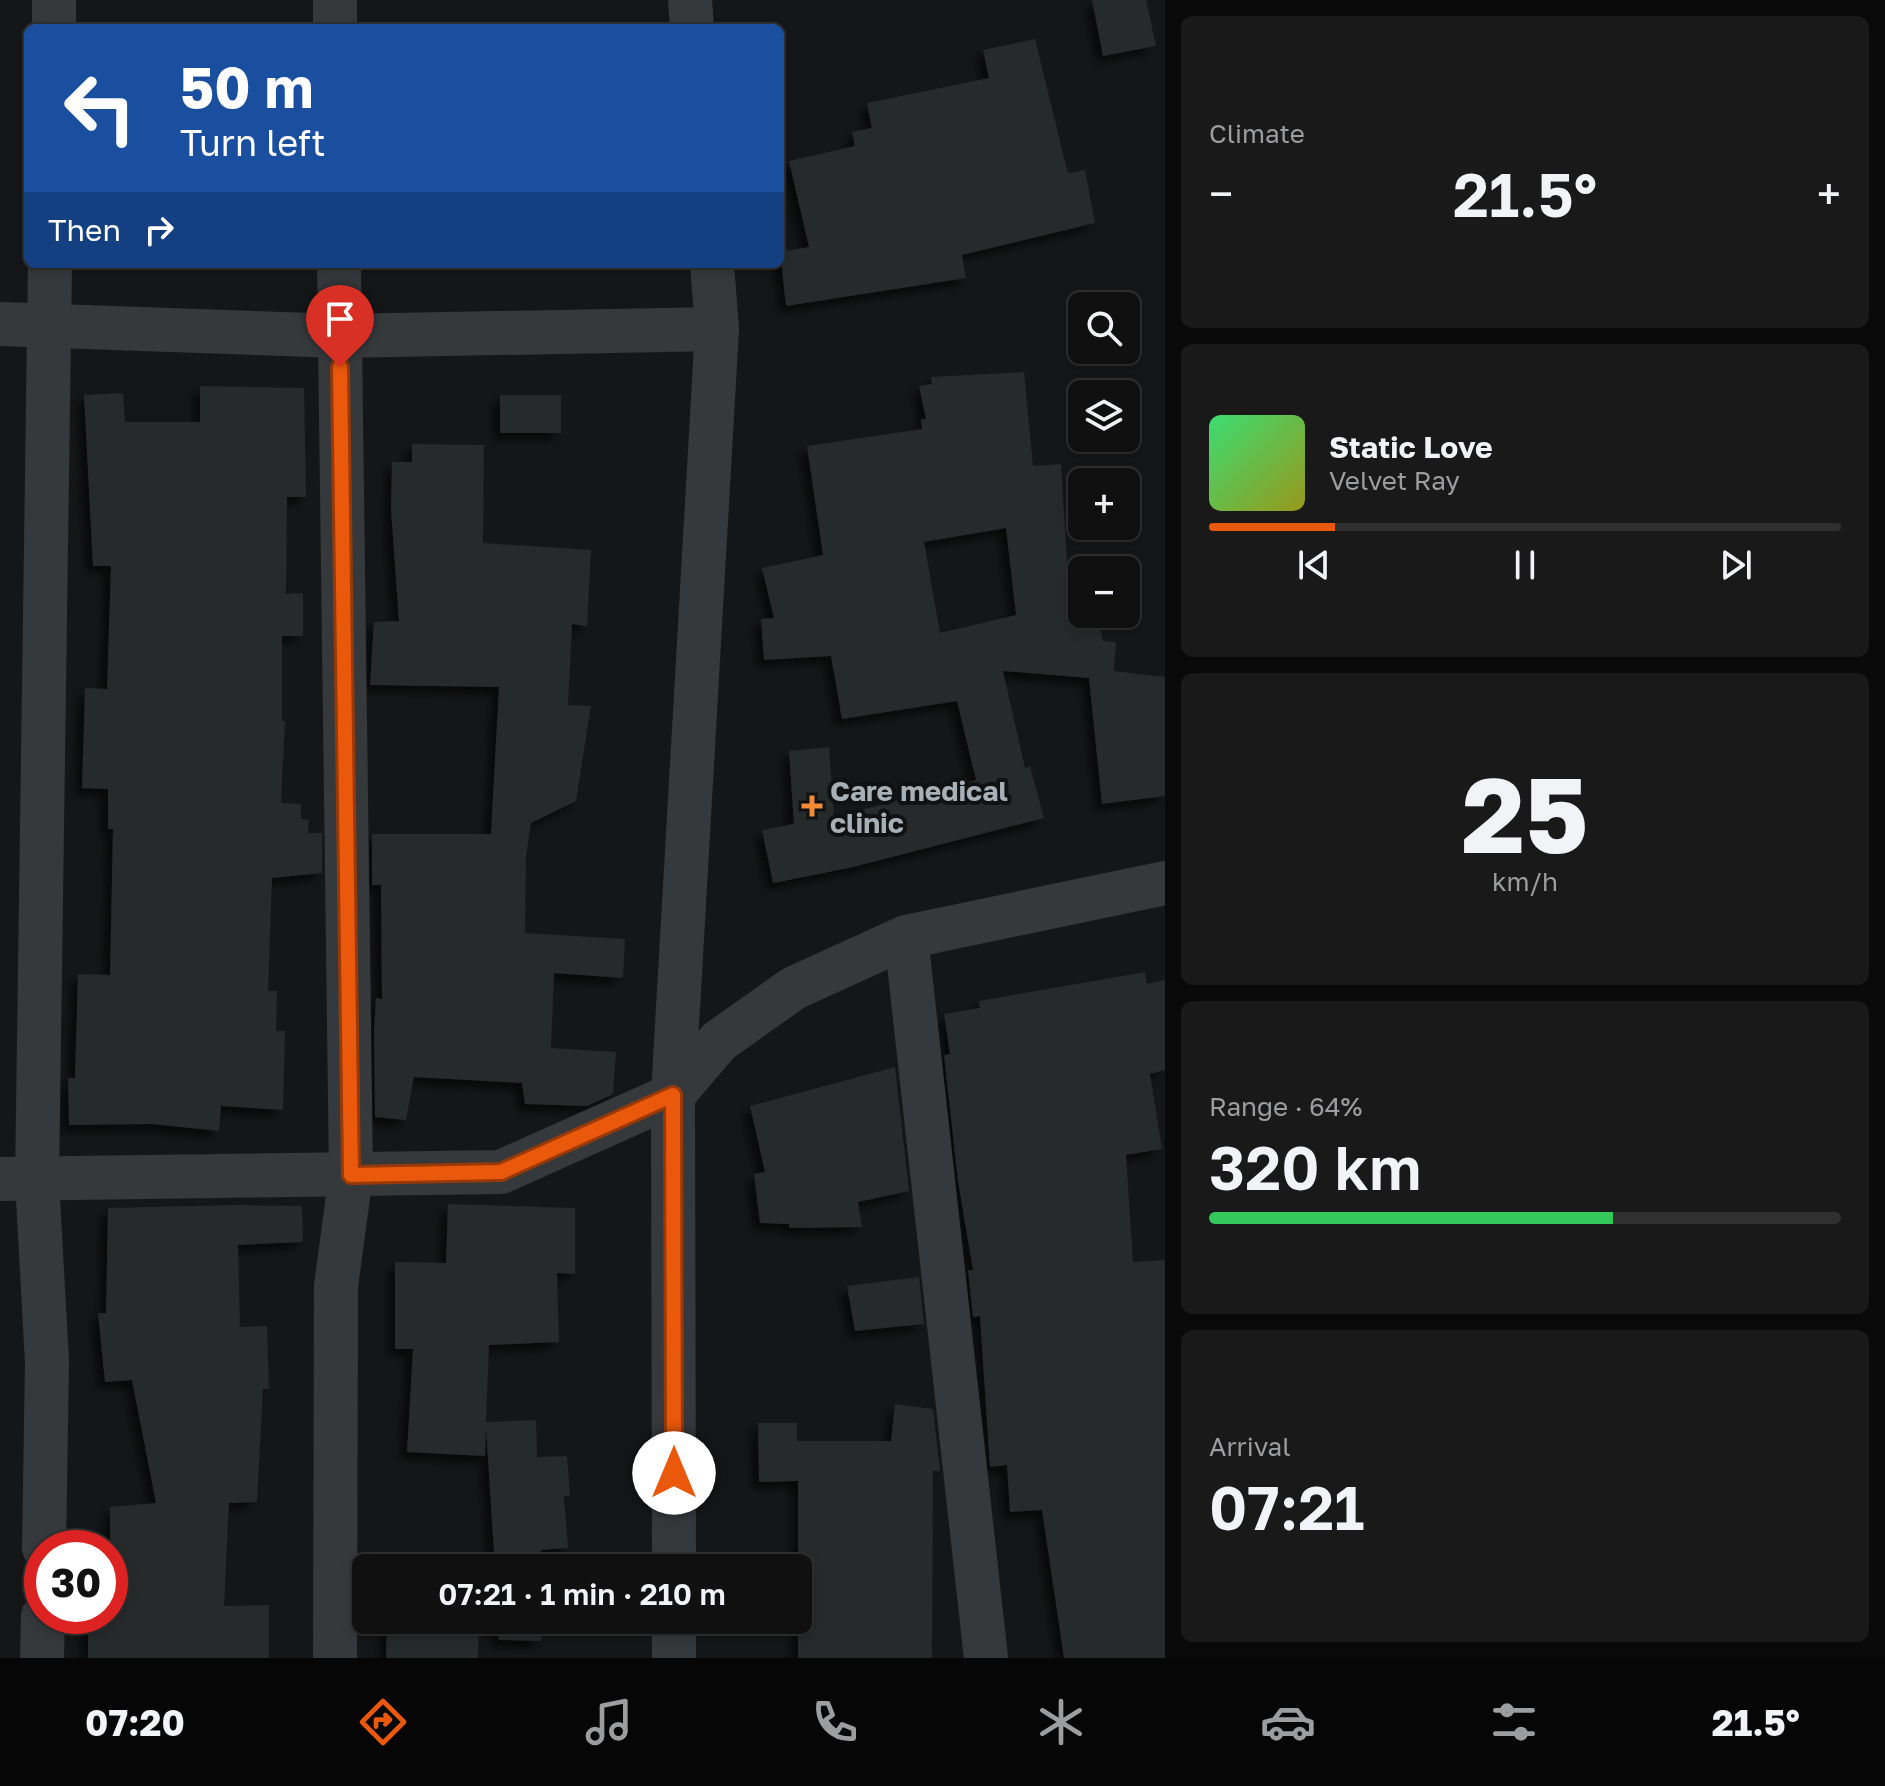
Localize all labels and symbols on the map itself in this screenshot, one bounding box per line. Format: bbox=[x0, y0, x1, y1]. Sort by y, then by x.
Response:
pin bbox=[306, 285, 374, 367]
place label: Care medical clinic bbox=[830, 774, 1008, 839]
marker: Care medical clinic bbox=[801, 795, 823, 817]
position arrow bbox=[632, 1431, 716, 1515]
speed limit sign: 30 bbox=[24, 1530, 128, 1634]

